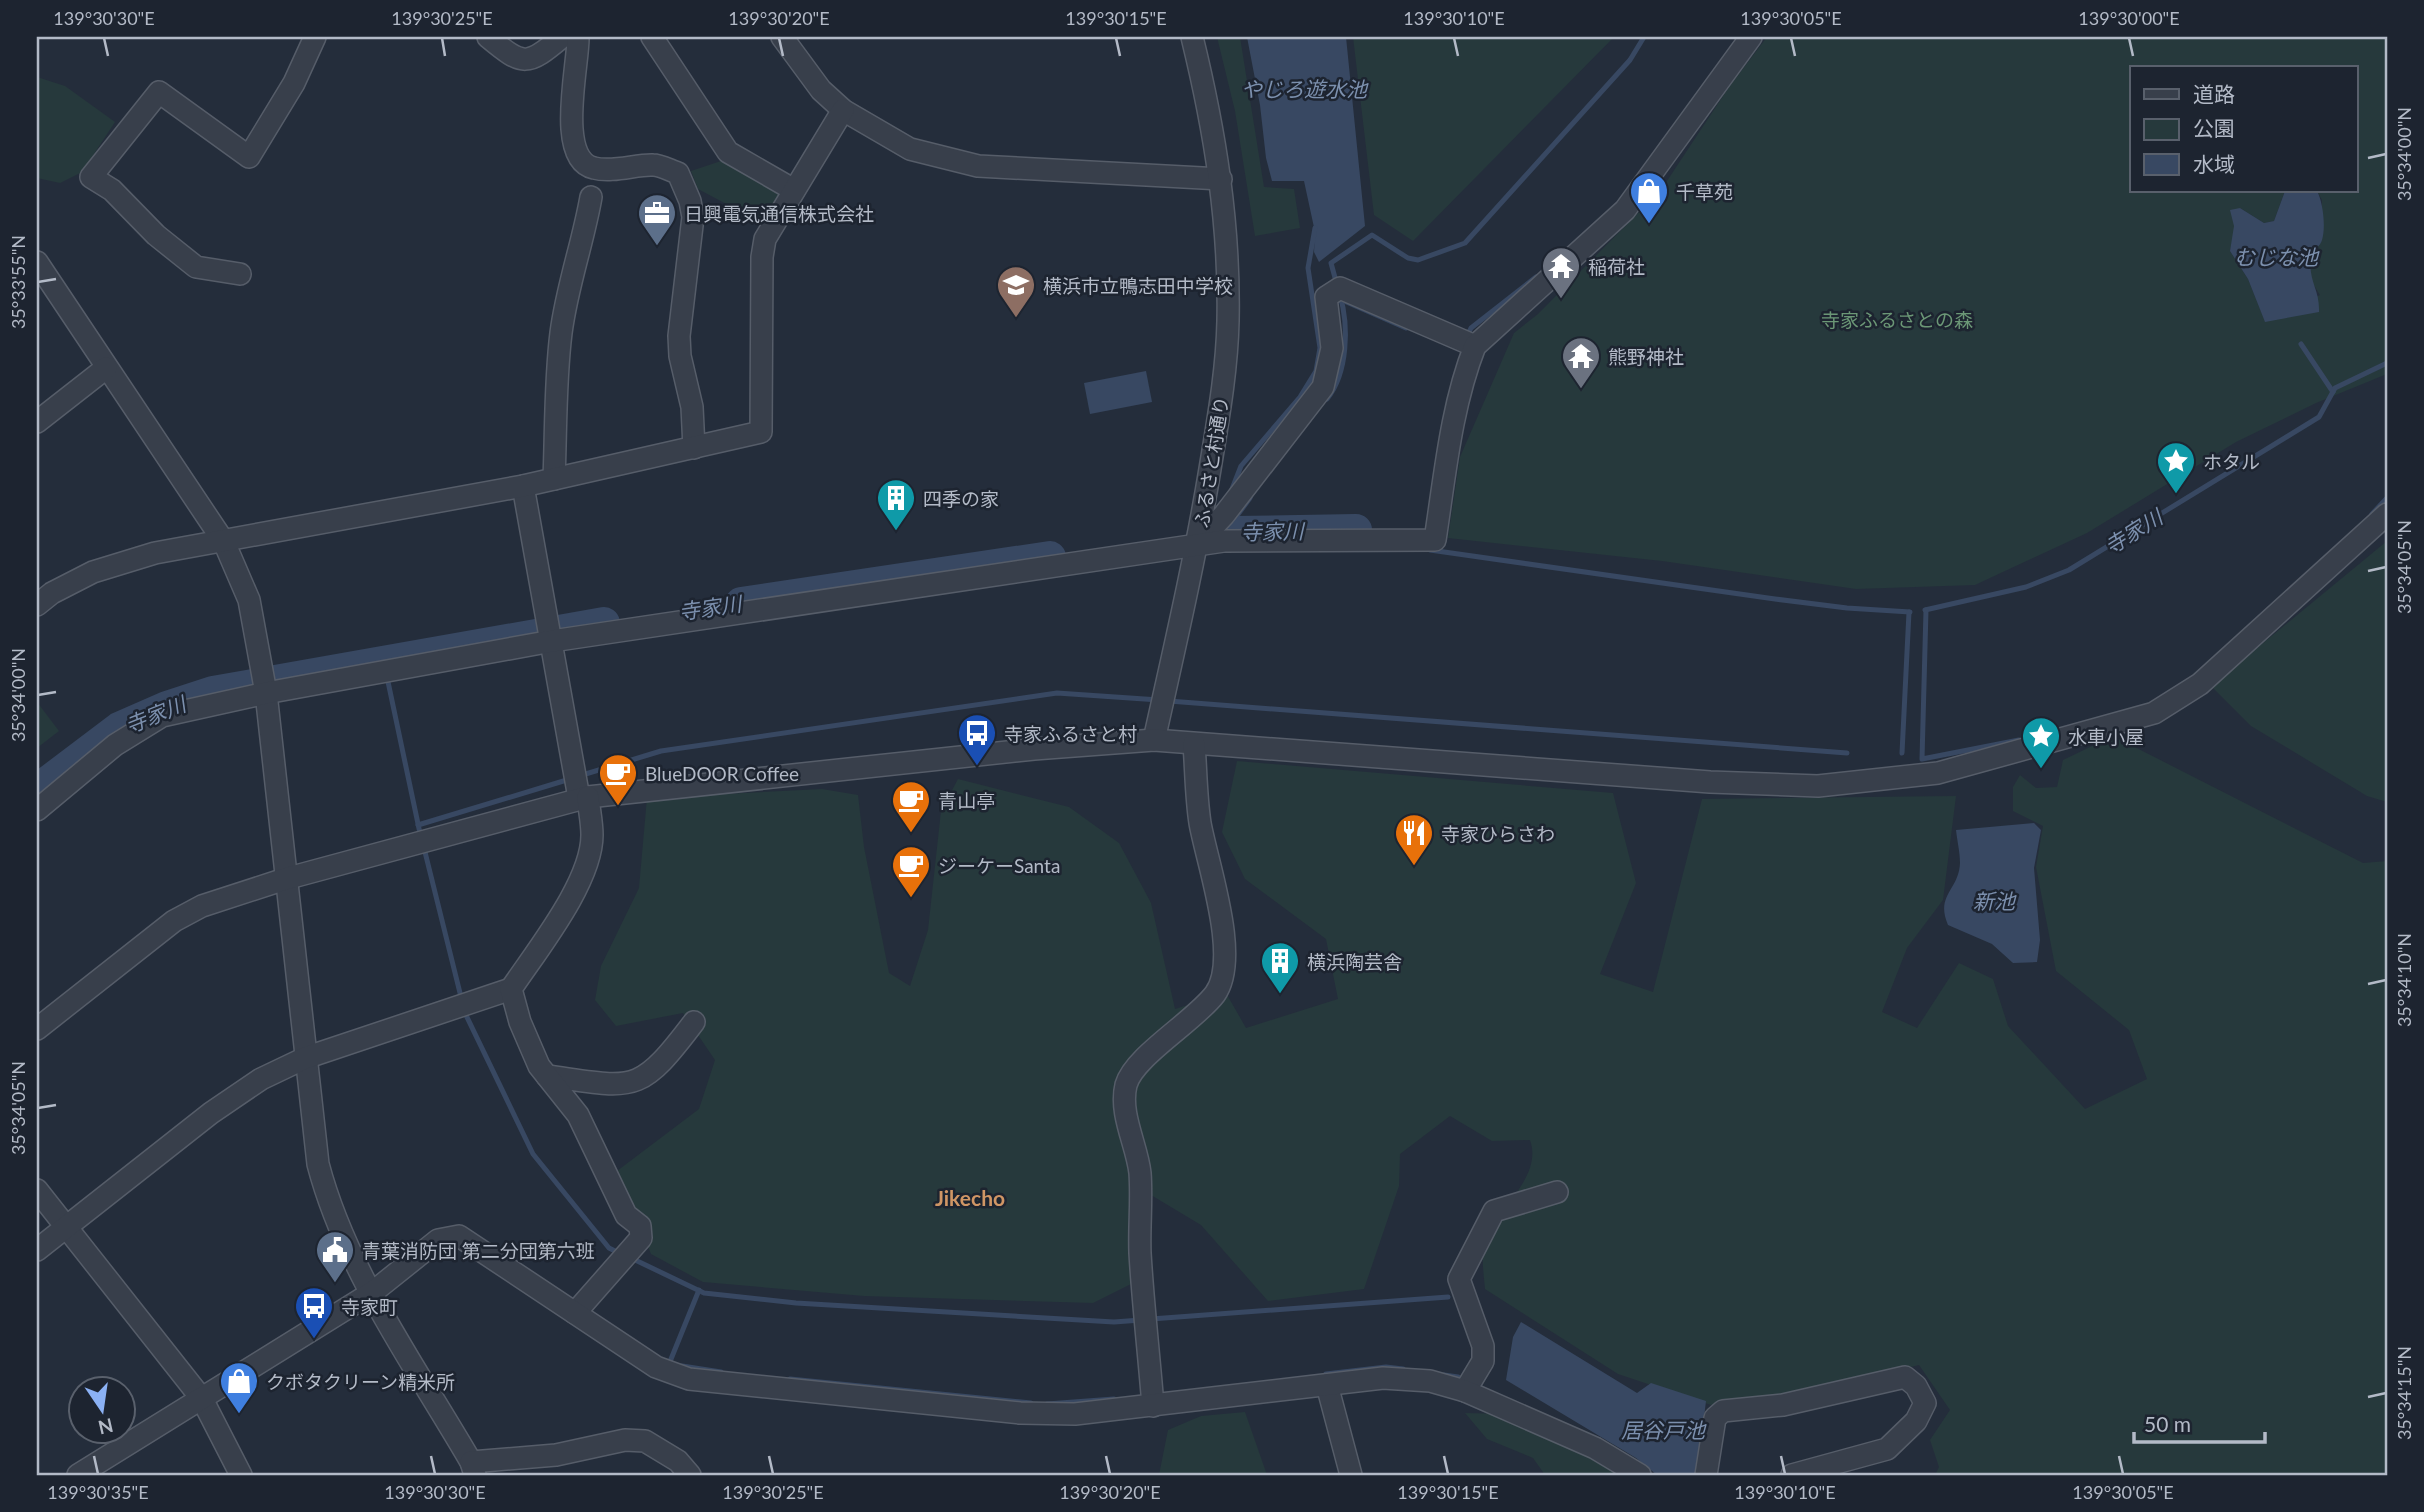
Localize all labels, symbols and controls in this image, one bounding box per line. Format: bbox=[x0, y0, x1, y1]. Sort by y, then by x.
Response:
text: 139°30'30"E bbox=[53, 7, 155, 29]
text: 139°30'25"E bbox=[391, 7, 493, 29]
text: 139°30'20"E bbox=[728, 7, 830, 29]
text: 139°30'15"E bbox=[1065, 7, 1167, 29]
text: 139°30'10"E bbox=[1403, 7, 1505, 29]
text: 139°30'05"E bbox=[1740, 7, 1842, 29]
text: 139°30'00"E bbox=[2078, 7, 2180, 29]
legend bbox=[2130, 66, 2358, 192]
water label: やじろ遊水池 bbox=[1241, 76, 1369, 101]
text: 道路 bbox=[2193, 81, 2235, 106]
text: 35°34'00"N bbox=[2393, 107, 2415, 201]
text: 公園 bbox=[2193, 115, 2235, 140]
text: 水域 bbox=[2193, 151, 2235, 176]
shop icon: 千草苑 bbox=[1628, 170, 1670, 225]
place label: 千草苑 bbox=[1676, 180, 1733, 203]
office icon: 日興電気通信株式会社 bbox=[636, 192, 678, 247]
place label: 日興電気通信株式会社 bbox=[684, 202, 874, 225]
text: 35°33'55"N bbox=[7, 235, 29, 329]
water label: むじな池 bbox=[2234, 244, 2320, 269]
temple icon: 稲荷社 bbox=[1540, 245, 1582, 300]
place label: 稲荷社 bbox=[1588, 255, 1645, 278]
school or university icon: 横浜市立鴨志田中学校 bbox=[995, 264, 1037, 319]
place label: 横浜市立鴨志田中学校 bbox=[1043, 274, 1233, 297]
park label: 寺家ふるさとの森 bbox=[1821, 308, 1973, 331]
temple icon: 熊野神社 bbox=[1560, 335, 1602, 390]
place label: 熊野神社 bbox=[1608, 345, 1684, 368]
street label: ふるさと村通り bbox=[1189, 395, 1233, 529]
place icon: ホタル bbox=[2155, 440, 2197, 495]
place label: ホタル bbox=[2203, 450, 2260, 473]
building icon: 四季の家 bbox=[875, 477, 917, 532]
place label: 四季の家 bbox=[923, 487, 999, 510]
water label: 寺家川 bbox=[2100, 503, 2168, 558]
water label: 寺家川 bbox=[1240, 518, 1306, 544]
text: 35°34'05"N bbox=[2393, 520, 2415, 614]
water label: 寺家川 bbox=[677, 590, 745, 624]
text: 35°34'00"N bbox=[7, 648, 29, 742]
water label: 寺家川 bbox=[121, 690, 191, 737]
bus stop icon: 寺家ふるさと村 bbox=[956, 712, 998, 767]
place icon: 水車小屋 bbox=[2020, 715, 2062, 770]
place label: 寺家ふるさと村 bbox=[1004, 722, 1137, 745]
place label: 水車小屋 bbox=[2068, 725, 2144, 748]
cafe icon: BlueDOOR Coffee bbox=[597, 752, 639, 807]
place label: BlueDOOR Coffee bbox=[645, 762, 799, 785]
cafe icon: 青山亭 bbox=[890, 779, 932, 834]
place label: 青山亭 bbox=[938, 789, 995, 812]
restaurant icon: 寺家ひらさわ bbox=[1393, 812, 1435, 867]
place label: 寺家ひらさわ bbox=[1441, 822, 1555, 845]
cafe icon: ジーケーSanta bbox=[890, 844, 932, 899]
place label: ジーケーSanta bbox=[938, 854, 1060, 877]
water label: 新池 bbox=[1973, 888, 2017, 913]
text: 35°34'10"N bbox=[2393, 933, 2415, 1027]
building icon: 横浜陶芸舎 bbox=[1259, 940, 1301, 995]
place label: 横浜陶芸舎 bbox=[1307, 950, 1402, 973]
text: 35°34'05"N bbox=[7, 1061, 29, 1155]
district label: Jikecho bbox=[935, 1185, 1005, 1210]
public building icon: 青葉消防団 第二分団第六班 bbox=[314, 1229, 356, 1284]
place label: 青葉消防団 第二分団第六班 bbox=[362, 1239, 595, 1262]
bus stop icon: 寺家町 bbox=[293, 1285, 335, 1340]
place label: 寺家町 bbox=[341, 1295, 398, 1318]
text: 35°34'15"N bbox=[2393, 1346, 2415, 1440]
shop icon: クボタクリーン精米所 bbox=[218, 1360, 260, 1415]
place label: クボタクリーン精米所 bbox=[266, 1370, 455, 1393]
north arrow bbox=[66, 1376, 136, 1446]
scale bar bbox=[2134, 1400, 2265, 1444]
text: 50 m bbox=[2144, 1411, 2191, 1436]
text: N bbox=[96, 1414, 116, 1440]
water label: 居谷戸池 bbox=[1621, 1417, 1707, 1442]
text: 139°30'35"E bbox=[47, 1481, 149, 1503]
text: 139°30'30"E bbox=[384, 1481, 486, 1503]
text: 139°30'25"E bbox=[722, 1481, 824, 1503]
text: 139°30'20"E bbox=[1059, 1481, 1161, 1503]
text: 139°30'15"E bbox=[1397, 1481, 1499, 1503]
text: 139°30'10"E bbox=[1734, 1481, 1836, 1503]
text: 139°30'05"E bbox=[2072, 1481, 2174, 1503]

